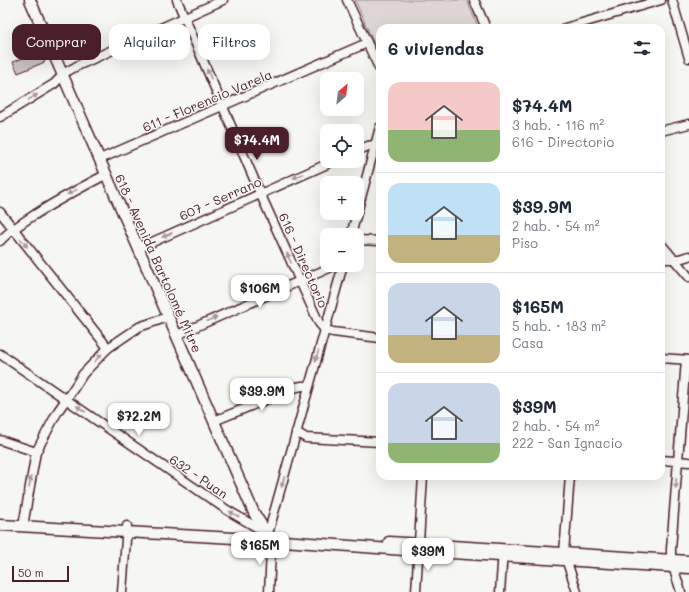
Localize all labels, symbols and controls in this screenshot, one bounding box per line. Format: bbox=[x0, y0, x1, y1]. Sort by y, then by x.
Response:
chip: Comprar bbox=[12, 24, 101, 60]
chip: Alquilar bbox=[109, 24, 190, 60]
chip: Filtros bbox=[198, 24, 270, 60]
text: 6 viviendas bbox=[388, 37, 484, 59]
icon: filters bbox=[631, 37, 653, 59]
street label: 611 - Florencio Varela bbox=[140, 65, 274, 135]
one-way arrow bbox=[206, 69, 212, 80]
north arrow bbox=[320, 72, 364, 116]
map controls bbox=[320, 72, 364, 272]
one-way arrow bbox=[28, 93, 38, 101]
text: $74.4M bbox=[512, 94, 573, 116]
icon: home bbox=[420, 98, 468, 146]
text: 3 hab. · 116 m² bbox=[512, 116, 604, 133]
button: locate bbox=[320, 124, 364, 168]
pin: $74.4M bbox=[224, 127, 290, 161]
text: $74.4M bbox=[234, 131, 280, 148]
text: 616 - Directorio bbox=[512, 133, 614, 150]
street label: 618 - Avenida Bartolomé Mitre bbox=[112, 171, 206, 355]
street label: 607 - Serrano bbox=[176, 172, 264, 224]
one-way arrow bbox=[292, 174, 304, 180]
button: + bbox=[320, 176, 364, 220]
one-way arrow bbox=[66, 189, 78, 196]
text: $39.9M bbox=[512, 195, 572, 217]
icon: home bbox=[420, 199, 468, 247]
street label: 616 - Directorio bbox=[275, 210, 333, 310]
text: 2 hab. · 54 m² bbox=[512, 217, 600, 234]
button: − bbox=[320, 228, 364, 272]
one-way arrow bbox=[161, 232, 172, 238]
text: Piso bbox=[512, 234, 538, 251]
one-way arrow bbox=[20, 237, 29, 248]
one-way arrow bbox=[286, 252, 292, 263]
pin: $106M bbox=[232, 275, 288, 309]
text: $106M bbox=[240, 279, 280, 296]
text: $165M bbox=[512, 295, 564, 317]
icon: home bbox=[420, 299, 468, 347]
one-way arrow bbox=[207, 316, 218, 322]
text: 5 hab. · 183 m² bbox=[512, 317, 606, 334]
text: Casa bbox=[512, 334, 544, 351]
one-way arrow bbox=[314, 351, 320, 363]
one-way arrow bbox=[93, 353, 103, 363]
pin: $39.9M bbox=[229, 378, 295, 412]
text: $39.9M bbox=[239, 382, 285, 399]
text: $39M bbox=[512, 395, 557, 417]
icon: home bbox=[420, 399, 468, 447]
pin: $72.2M bbox=[106, 403, 172, 437]
one-way arrow bbox=[75, 405, 86, 413]
text: $72.2M bbox=[117, 407, 161, 424]
text: 2 hab. · 54 m² bbox=[512, 417, 600, 434]
text: 222 - San Ignacio bbox=[512, 434, 622, 451]
street label: 632 - Puan bbox=[167, 450, 231, 502]
one-way arrow bbox=[27, 476, 33, 489]
one-way arrow bbox=[279, 476, 285, 488]
one-way arrow bbox=[672, 477, 679, 489]
one-way arrow bbox=[228, 510, 240, 517]
pin: $165M bbox=[232, 532, 288, 566]
text: $165M bbox=[240, 536, 280, 553]
pin: $39M bbox=[404, 538, 452, 572]
text: $39M bbox=[411, 542, 445, 559]
scale bar bbox=[12, 564, 69, 583]
text: 50 m bbox=[18, 565, 44, 580]

